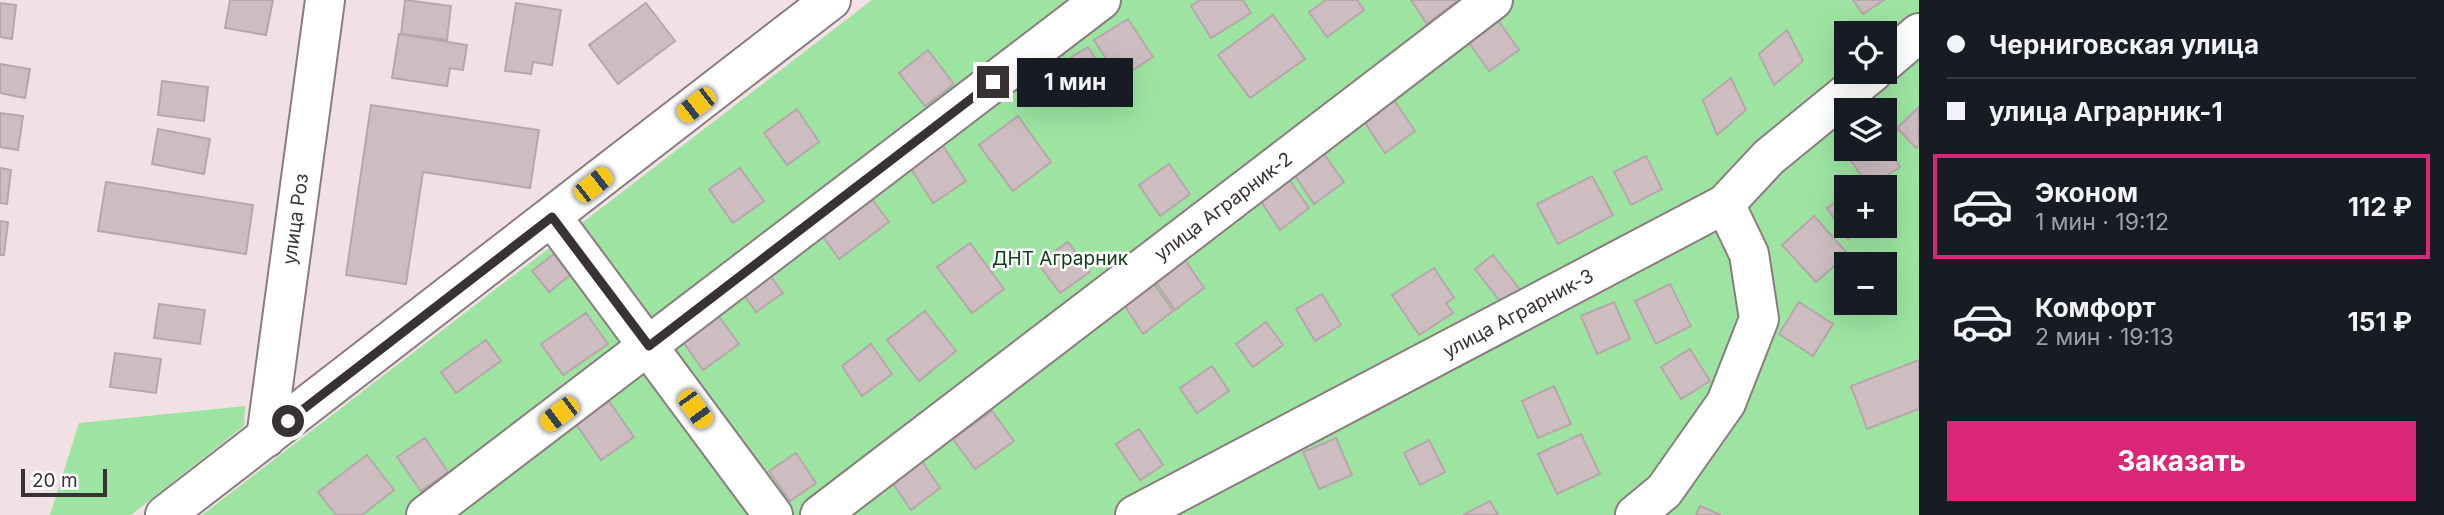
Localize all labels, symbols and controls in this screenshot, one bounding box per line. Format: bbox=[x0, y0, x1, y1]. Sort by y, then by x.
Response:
map controls bbox=[1834, 21, 1897, 315]
button: locate bbox=[1834, 21, 1897, 84]
text: Черниговская улица bbox=[1989, 29, 2259, 60]
callout: 1 мин bbox=[1018, 57, 1133, 106]
route end bbox=[977, 66, 1009, 98]
text: 1 мин bbox=[1044, 68, 1106, 96]
car bbox=[673, 84, 720, 126]
text: улица Аграрник-1 bbox=[1989, 96, 2223, 127]
button: layers bbox=[1834, 98, 1897, 161]
street label: улица Аграрник-2 bbox=[1150, 147, 1297, 266]
car bbox=[570, 164, 617, 206]
street label: улица Роз bbox=[278, 172, 313, 266]
button: + bbox=[1834, 175, 1897, 238]
icon: car bbox=[1951, 175, 2014, 238]
text: Эконом bbox=[2035, 177, 2138, 208]
text: 112 ₽ bbox=[2348, 191, 2412, 222]
text: 1 мин · 19:12 bbox=[2035, 208, 2169, 236]
park label: ДНТ Аграрник bbox=[992, 247, 1129, 270]
button: − bbox=[1834, 252, 1897, 315]
street label: улица Аграрник-3 bbox=[1439, 264, 1598, 363]
icon: car bbox=[1951, 290, 2014, 353]
text: Комфорт bbox=[2035, 292, 2156, 323]
text: 151 ₽ bbox=[2348, 306, 2412, 337]
text: 2 мин · 19:13 bbox=[2035, 323, 2174, 351]
car bbox=[675, 386, 716, 432]
car bbox=[536, 393, 583, 435]
route start bbox=[272, 405, 304, 437]
button: Заказать bbox=[1947, 421, 2416, 501]
scale bar bbox=[21, 466, 107, 498]
text: 20 m bbox=[32, 469, 78, 492]

